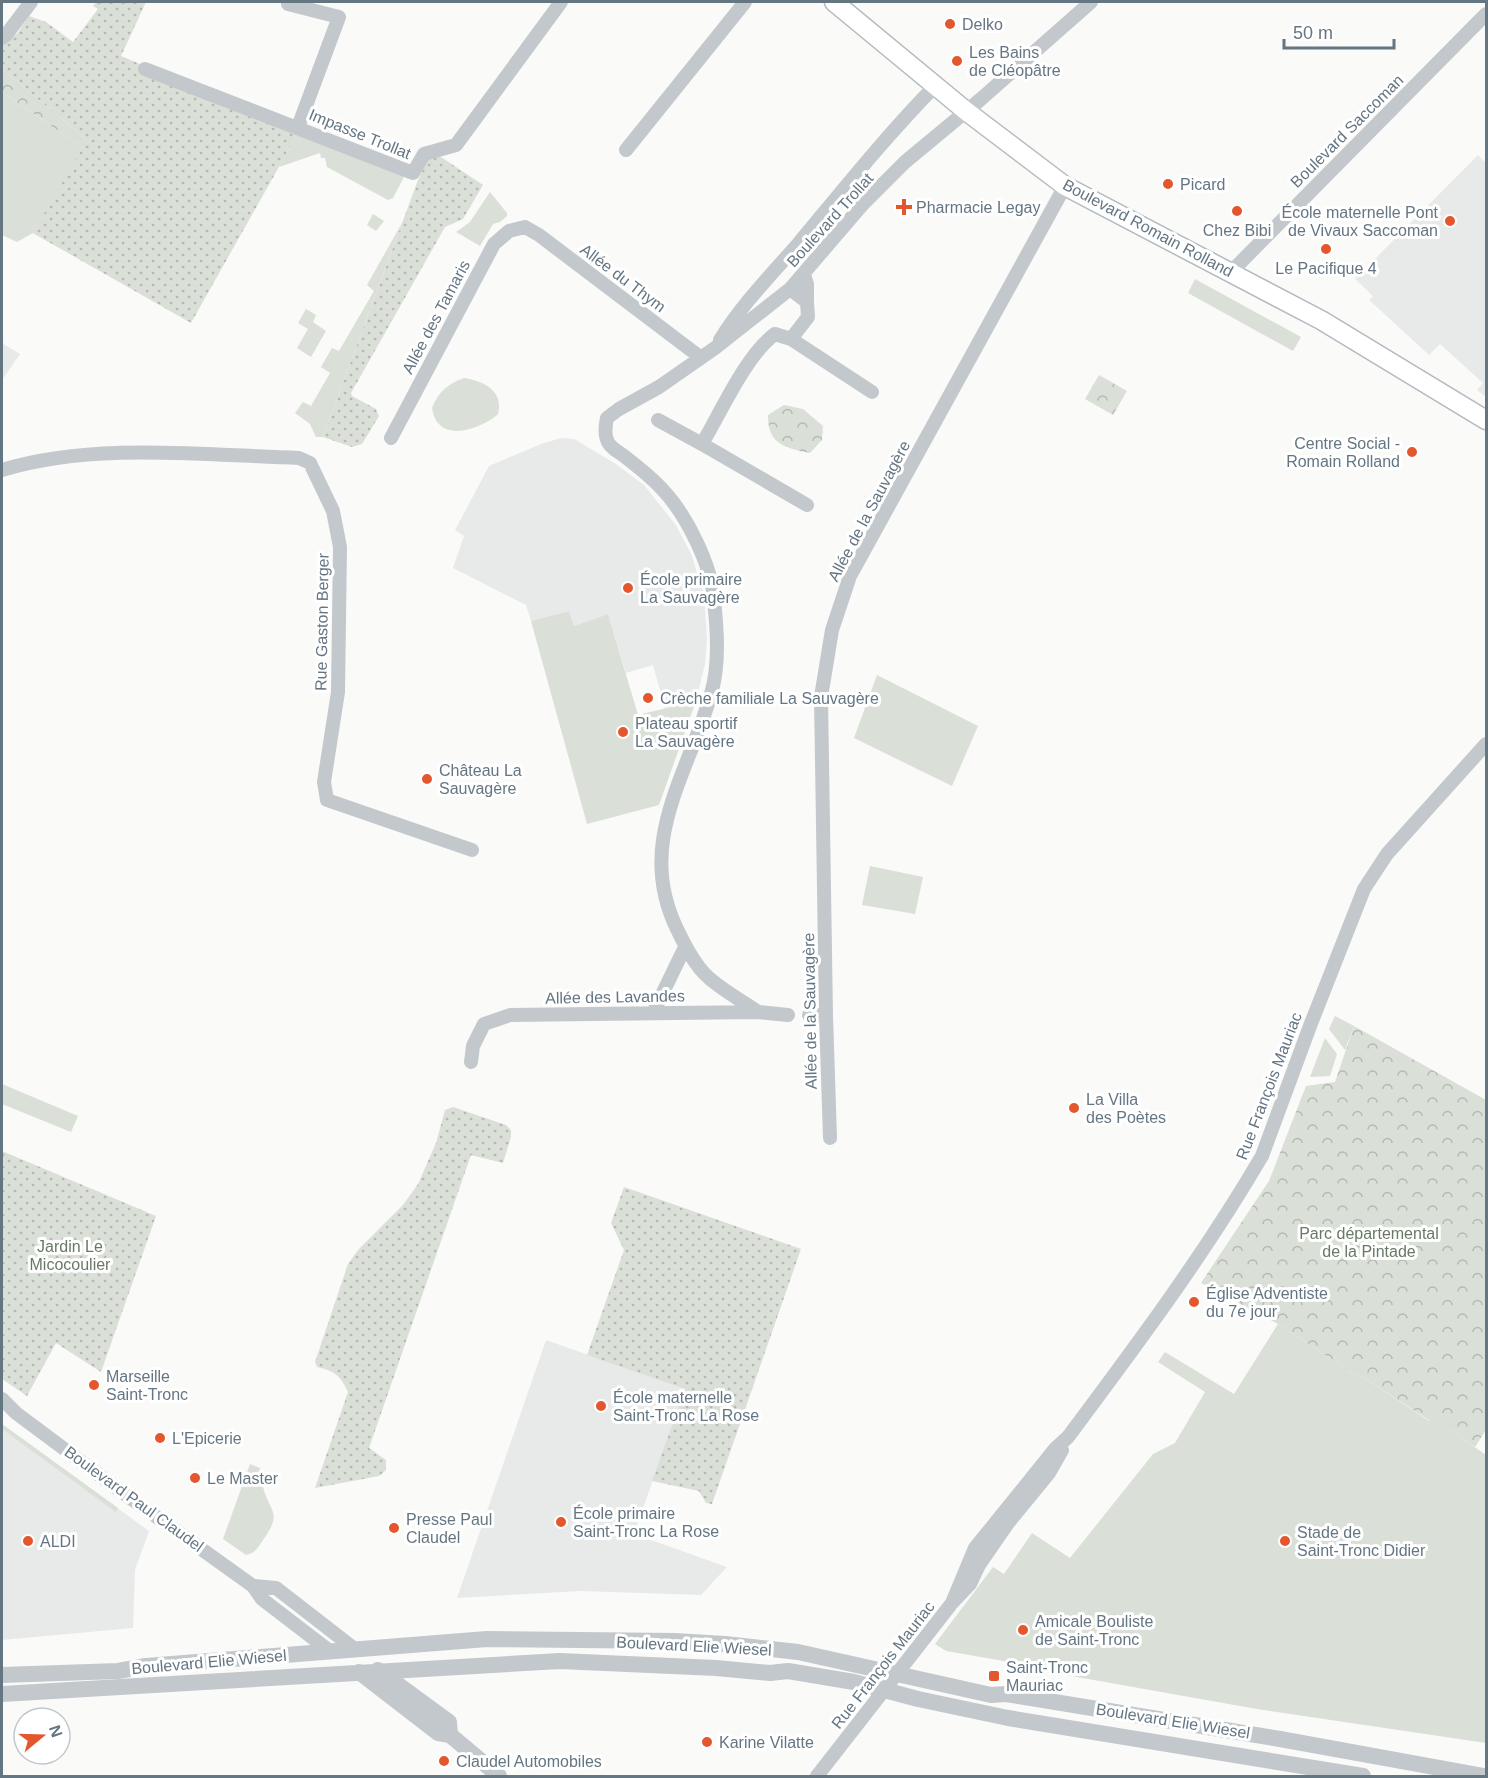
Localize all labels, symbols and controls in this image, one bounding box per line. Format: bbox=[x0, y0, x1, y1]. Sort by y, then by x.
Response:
scale bar bbox=[1284, 12, 1394, 50]
place label: Delko bbox=[962, 16, 1003, 33]
marker: Delko bbox=[943, 17, 957, 31]
text: 50 m bbox=[1293, 23, 1333, 43]
place label: Les Bains de Cléopâtre bbox=[969, 44, 1061, 79]
marker: Les Bains de Cléopâtre bbox=[950, 54, 964, 68]
street label: Boulevard Saccoman bbox=[1287, 71, 1407, 191]
street label: Impasse Trollat bbox=[307, 106, 414, 162]
street label: Boulevard Trollat bbox=[784, 169, 877, 270]
street label: Boulevard Romain Rolland bbox=[1060, 176, 1236, 280]
place label: Picard bbox=[1180, 176, 1225, 193]
marker: Picard bbox=[1161, 177, 1175, 191]
place label: Pharmacie Legay bbox=[916, 199, 1041, 216]
marker: Pharmacie Legay bbox=[897, 200, 911, 214]
place label: École maternelle Pont de Vivaux Saccoman bbox=[1281, 203, 1439, 239]
marker: Chez Bibi bbox=[1230, 204, 1244, 218]
marker: École maternelle Pont de Vivaux Saccoman bbox=[1443, 214, 1457, 228]
place label: Chez Bibi bbox=[1203, 222, 1271, 239]
street label: Allée du Thym bbox=[577, 241, 669, 315]
marker: Le Pacifique 4 bbox=[1319, 242, 1333, 256]
street label: Allée des Tamaris bbox=[399, 257, 473, 377]
place label: Le Pacifique 4 bbox=[1275, 260, 1377, 277]
place label: Centre Social - Romain Rolland bbox=[1286, 435, 1400, 470]
street label: Allée de la Sauvagère bbox=[825, 438, 913, 584]
marker: Centre Social - Romain Rolland bbox=[1405, 445, 1419, 459]
street label: Rue Gaston Berger bbox=[312, 552, 332, 691]
place label: École primaire La Sauvagère bbox=[640, 570, 742, 606]
marker: École primaire La Sauvagère bbox=[621, 581, 635, 595]
place label: Crèche familiale La Sauvagère bbox=[660, 690, 879, 707]
marker: Crèche familiale La Sauvagère bbox=[641, 691, 655, 705]
place label: Plateau sportif La Sauvagère bbox=[635, 715, 738, 750]
marker: Plateau sportif La Sauvagère bbox=[616, 725, 630, 739]
place label: Château La Sauvagère bbox=[439, 762, 522, 797]
marker: Château La Sauvagère bbox=[420, 772, 434, 786]
street label: Allée de la Sauvagère bbox=[800, 932, 820, 1089]
street label: Allée des Lavandes bbox=[545, 987, 685, 1007]
street label: Rue François Mauriac bbox=[1233, 1010, 1305, 1162]
place label: La Villa des Poètes bbox=[1086, 1091, 1166, 1126]
marker: La Villa des Poètes bbox=[1067, 1101, 1081, 1115]
park label: Parc départemental de la Pintade bbox=[1299, 1225, 1439, 1260]
park label: Jardin Le Micocoulier bbox=[30, 1238, 111, 1273]
place label: Église Adventiste du 7e jour bbox=[1206, 1284, 1328, 1320]
marker: Église Adventiste du 7e jour bbox=[1187, 1295, 1201, 1309]
place label: Marseille Saint-Tronc bbox=[106, 1368, 188, 1403]
marker: Marseille Saint-Tronc bbox=[87, 1378, 101, 1392]
place label: École maternelle Saint-Tronc La Rose bbox=[613, 1388, 759, 1424]
marker: École maternelle Saint-Tronc La Rose bbox=[594, 1399, 608, 1413]
place label: L'Epicerie bbox=[172, 1430, 242, 1447]
marker: L'Epicerie bbox=[153, 1431, 167, 1445]
street label: Boulevard Paul Claudel bbox=[61, 1443, 207, 1555]
place label: Le Master bbox=[207, 1470, 279, 1487]
marker: Le Master bbox=[188, 1471, 202, 1485]
place label: École primaire Saint-Tronc La Rose bbox=[573, 1504, 719, 1540]
place label: Presse Paul Claudel bbox=[406, 1511, 492, 1546]
marker: École primaire Saint-Tronc La Rose bbox=[554, 1515, 568, 1529]
marker: Presse Paul Claudel bbox=[387, 1521, 401, 1535]
place label: Stade de Saint-Tronc Didier bbox=[1297, 1524, 1426, 1559]
place label: ALDI bbox=[40, 1533, 76, 1550]
marker: ALDI bbox=[21, 1534, 35, 1548]
marker: Stade de Saint-Tronc Didier bbox=[1278, 1534, 1292, 1548]
street label: Rue François Mauriac bbox=[828, 1598, 938, 1732]
place label: Amicale Bouliste de Saint-Tronc bbox=[1035, 1613, 1153, 1648]
marker: Amicale Bouliste de Saint-Tronc bbox=[1016, 1623, 1030, 1637]
street label: Boulevard Elie Wiesel bbox=[616, 1633, 772, 1659]
street label: Boulevard Elie Wiesel bbox=[131, 1647, 287, 1677]
place label: Saint-Tronc Mauriac bbox=[1006, 1659, 1088, 1694]
marker: Saint-Tronc Mauriac bbox=[987, 1669, 1001, 1683]
street label: Boulevard Elie Wiesel bbox=[1095, 1700, 1251, 1742]
north arrow bbox=[12, 1706, 72, 1766]
text: N bbox=[46, 1723, 66, 1740]
place label: Karine Vilatte bbox=[719, 1734, 814, 1751]
marker: Karine Vilatte bbox=[700, 1735, 714, 1749]
place label: Claudel Automobiles bbox=[456, 1753, 602, 1770]
marker: Claudel Automobiles bbox=[437, 1754, 451, 1768]

